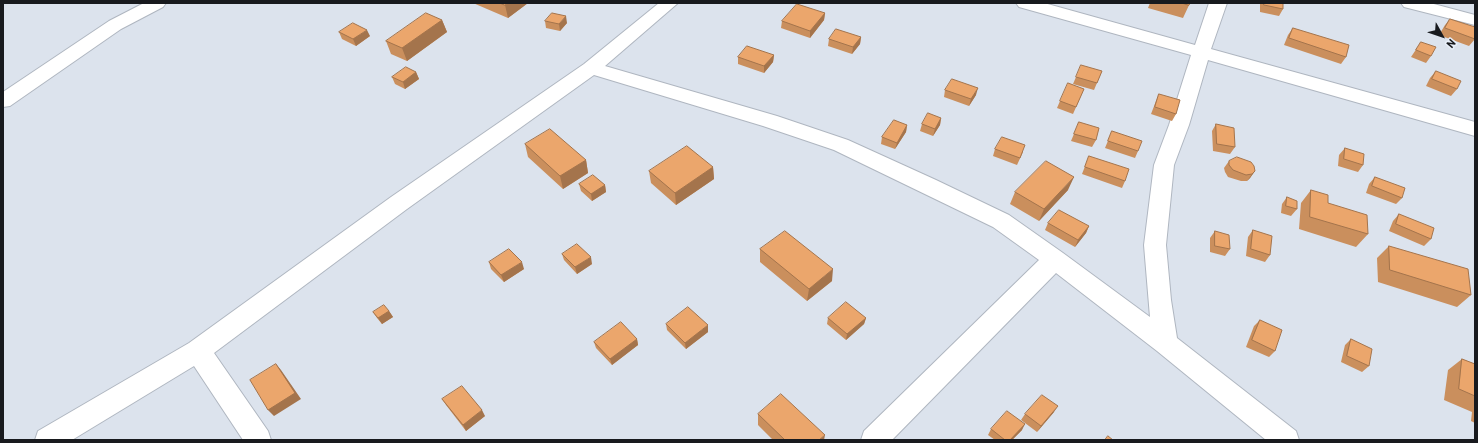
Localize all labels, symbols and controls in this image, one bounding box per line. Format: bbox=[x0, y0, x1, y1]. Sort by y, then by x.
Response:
north arrow bbox=[1422, 16, 1462, 56]
text: N bbox=[1444, 37, 1459, 51]

